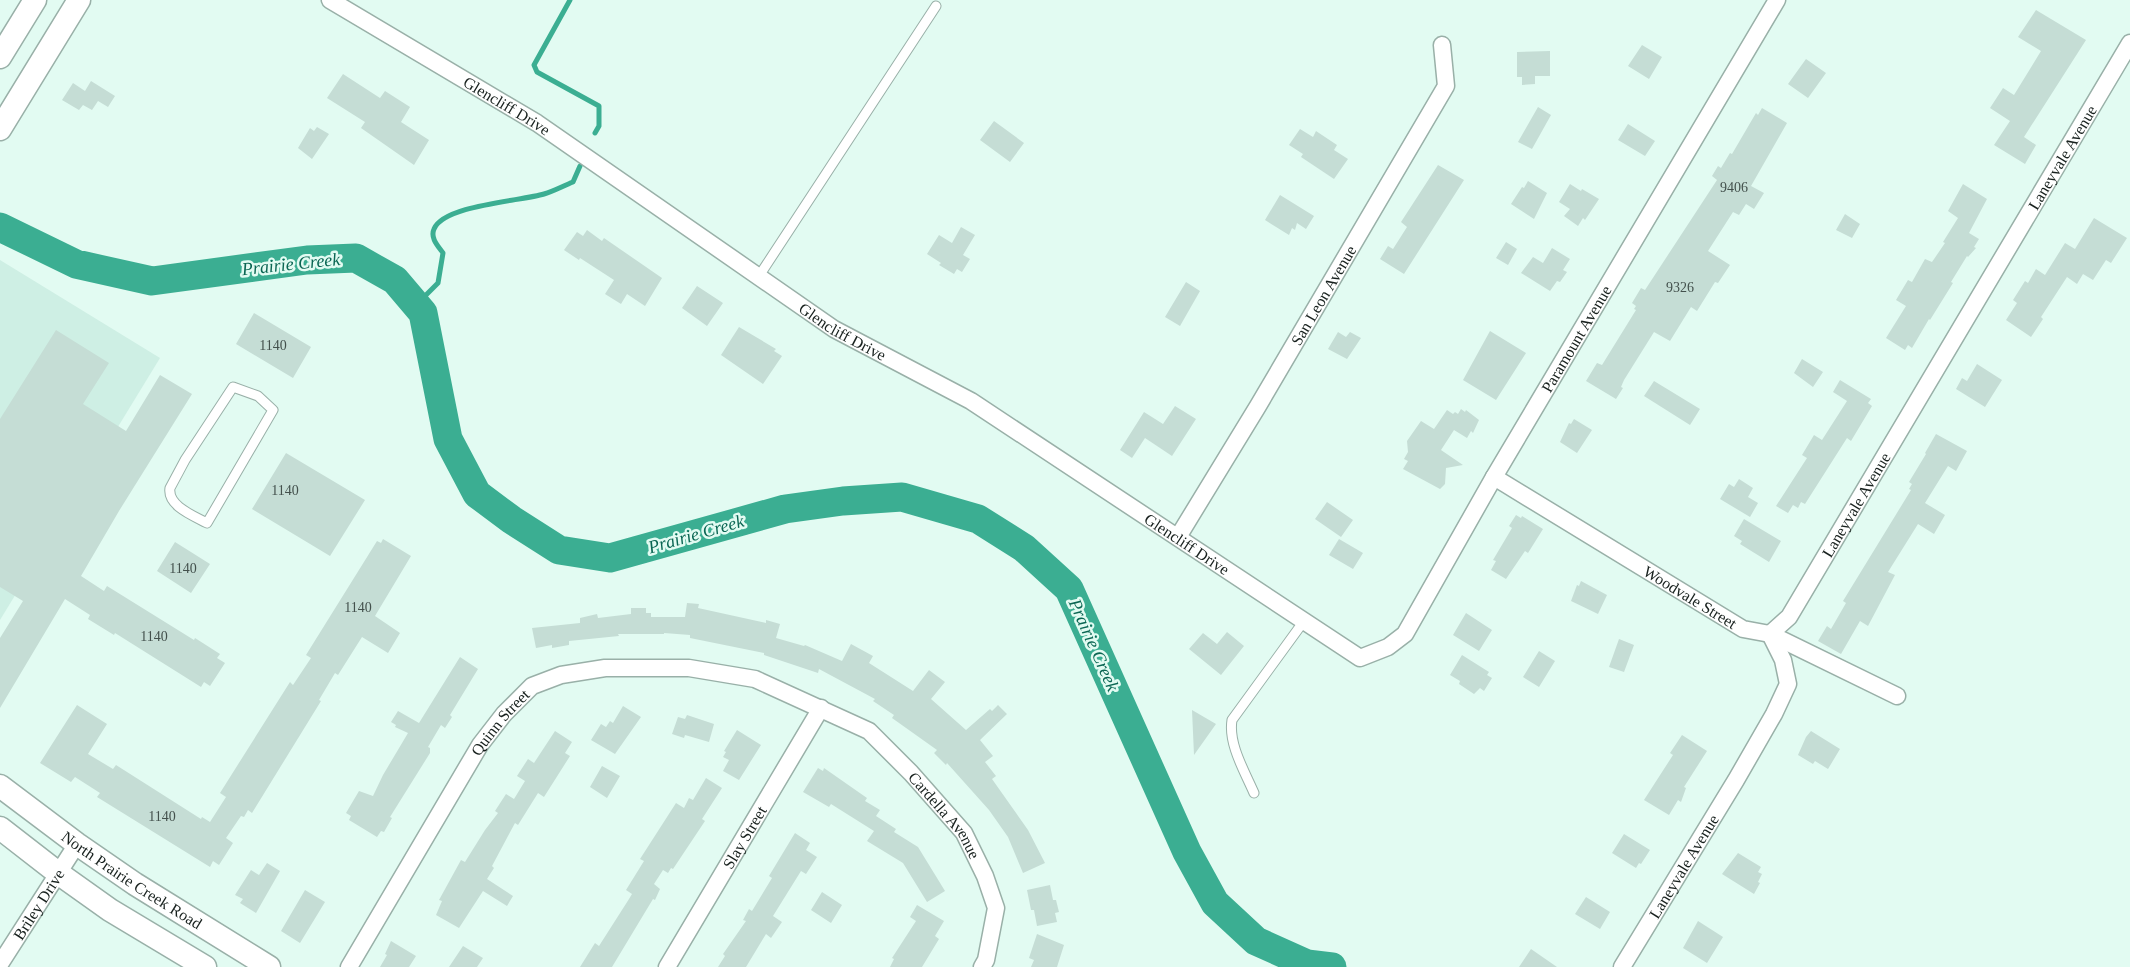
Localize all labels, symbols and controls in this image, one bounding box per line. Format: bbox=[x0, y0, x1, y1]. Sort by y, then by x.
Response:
street label: Glencliff Drive bbox=[461, 73, 554, 138]
street label: Laneyvale Avenue bbox=[2025, 102, 2100, 213]
house number: 9406 bbox=[1720, 180, 1748, 195]
street label: San Leon Avenue bbox=[1287, 242, 1359, 348]
water label: Prairie Creek bbox=[240, 249, 342, 279]
house number: 9326 bbox=[1666, 280, 1694, 295]
street label: Paramount Avenue bbox=[1538, 282, 1614, 395]
street label: Glencliff Drive bbox=[796, 299, 889, 363]
house number: 1140 bbox=[259, 338, 287, 353]
street label: Laneyvale Avenue bbox=[1818, 449, 1893, 560]
house number: 1140 bbox=[271, 483, 299, 498]
water label: Prairie Creek bbox=[645, 510, 747, 558]
street label: Glencliff Drive bbox=[1142, 510, 1233, 578]
house number: 1140 bbox=[169, 561, 197, 576]
street label: Woodvale Street bbox=[1641, 562, 1740, 632]
water label: Prairie Creek bbox=[1064, 595, 1124, 695]
house number: 1140 bbox=[344, 600, 372, 615]
house number: 1140 bbox=[140, 629, 168, 644]
street label: Quinn Street bbox=[467, 685, 533, 758]
street label: Cardella Avenue bbox=[905, 768, 984, 861]
street label: Slay Street bbox=[719, 802, 770, 872]
house number: 1140 bbox=[148, 809, 176, 824]
street label: Laneyvale Avenue bbox=[1645, 811, 1721, 921]
street label: North Prairie Creek Road bbox=[59, 827, 205, 932]
street label: Briley Drive bbox=[9, 866, 67, 943]

